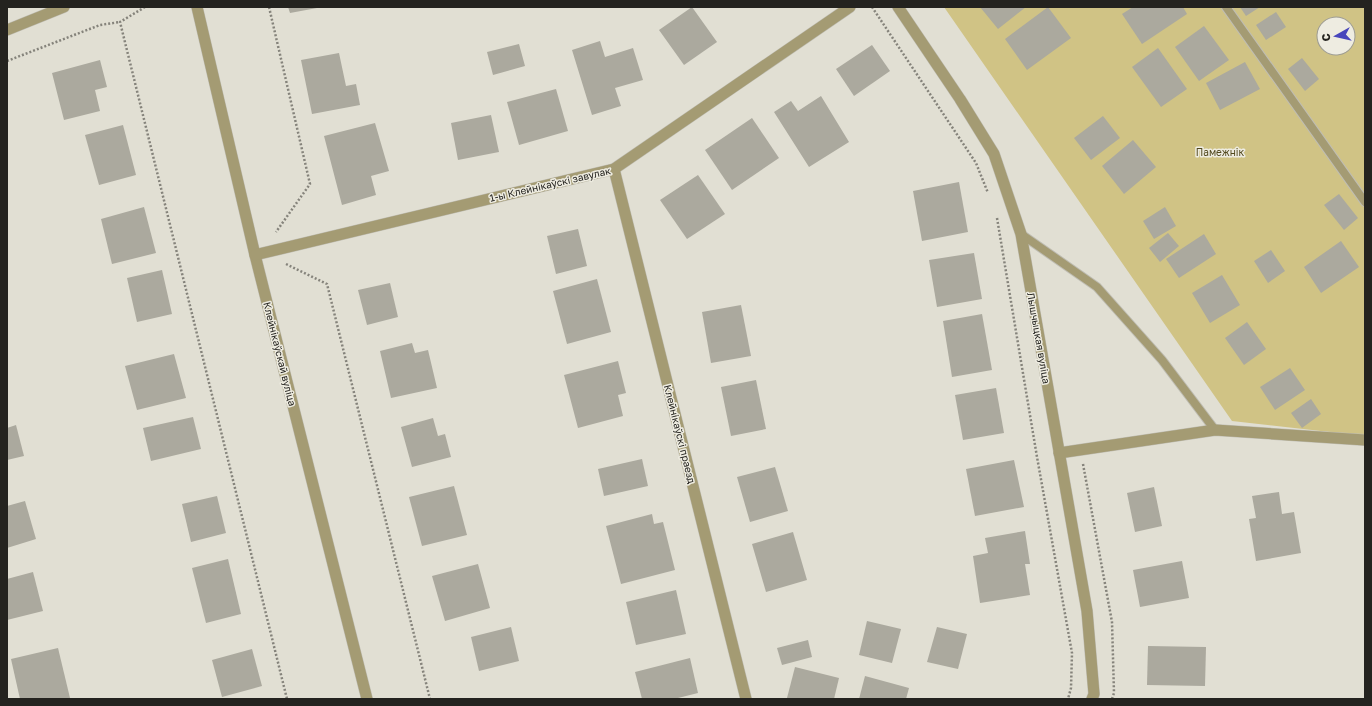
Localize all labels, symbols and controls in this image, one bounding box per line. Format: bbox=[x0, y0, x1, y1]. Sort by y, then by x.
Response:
north arrow bbox=[1316, 16, 1356, 56]
text: С bbox=[1319, 33, 1333, 42]
park label: Памежнік bbox=[1196, 146, 1244, 158]
street label: 1-ы Клейнікаўскі завулак bbox=[488, 164, 612, 204]
street label: Лышчыцкая вуліца bbox=[1025, 291, 1053, 385]
street label: Клейнікаўскай вуліца bbox=[261, 301, 299, 407]
street label: Клейнікаўскі праезд bbox=[662, 383, 698, 485]

